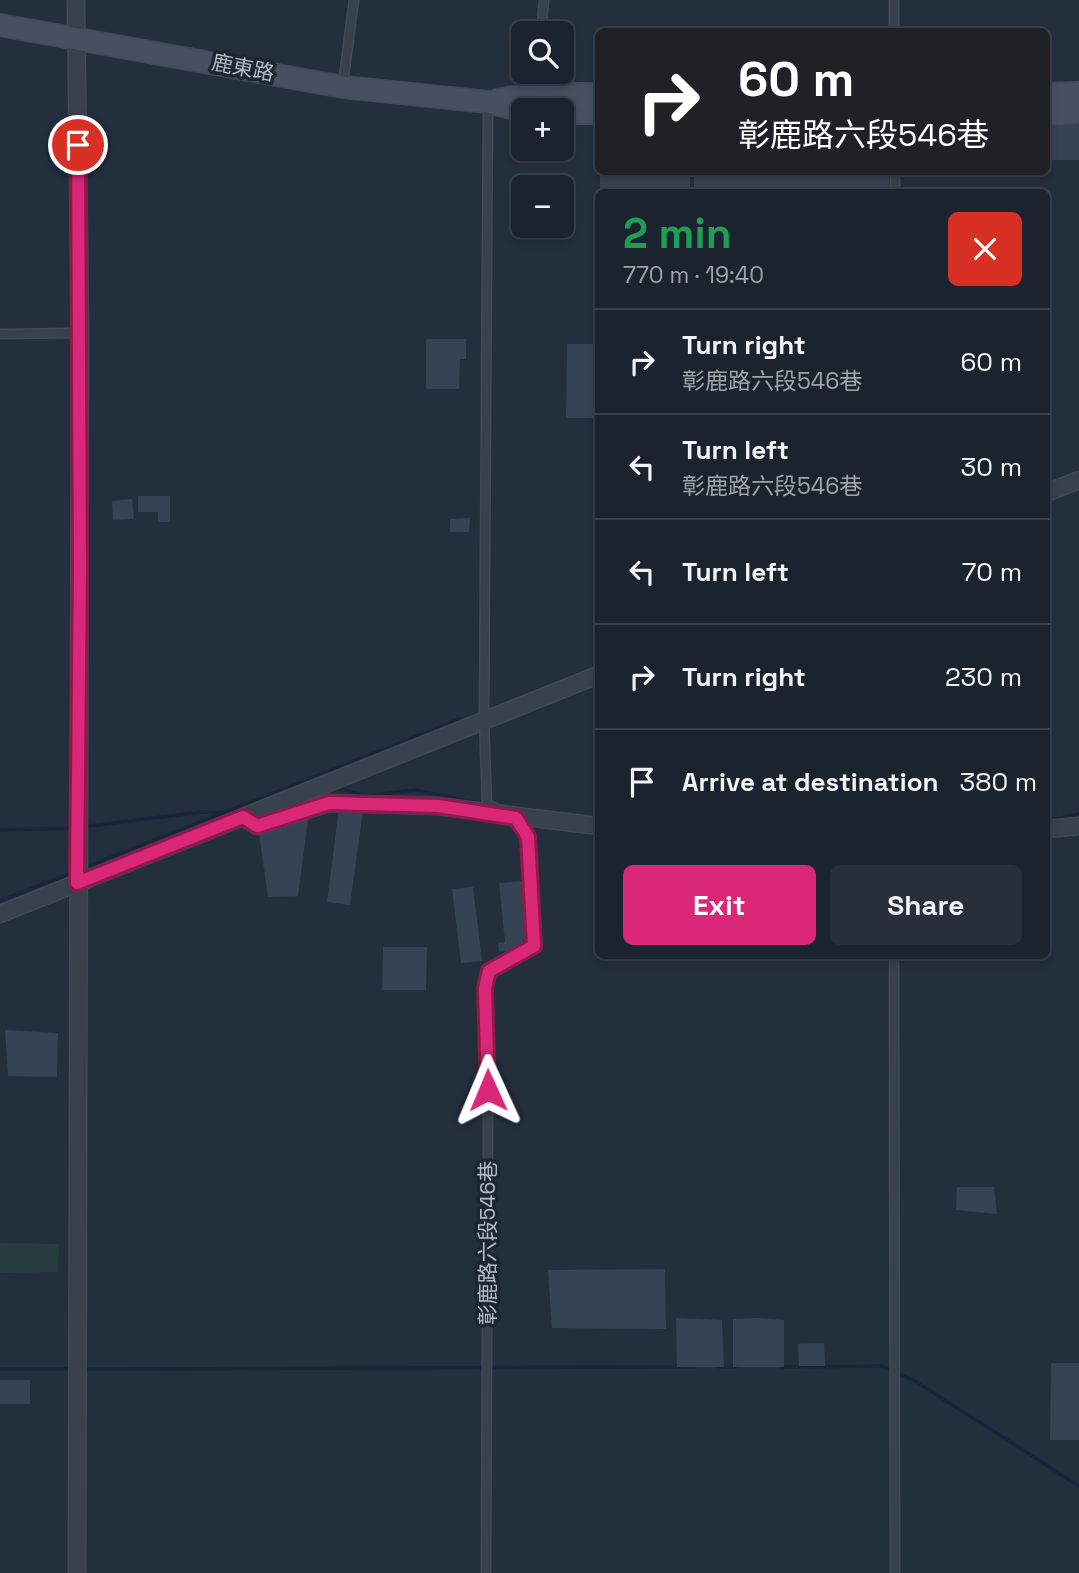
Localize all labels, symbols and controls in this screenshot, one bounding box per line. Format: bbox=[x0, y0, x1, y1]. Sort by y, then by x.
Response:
map controls bbox=[511, 21, 574, 238]
button: search bbox=[511, 21, 574, 84]
street label: 鹿東路 bbox=[210, 48, 277, 87]
text: 60 m bbox=[738, 48, 854, 110]
icon: right bbox=[623, 56, 714, 147]
button: + bbox=[511, 98, 574, 161]
pin bbox=[48, 115, 108, 175]
text: 彰鹿路六段546巷 bbox=[738, 115, 989, 155]
icon: arrive bbox=[59, 126, 97, 164]
button: − bbox=[511, 175, 574, 238]
text: 2 min bbox=[623, 207, 732, 260]
button: close bbox=[948, 212, 1022, 286]
text: 770 m · 19:40 bbox=[623, 260, 764, 290]
text: Turn right bbox=[682, 328, 806, 362]
icon: right bbox=[623, 343, 661, 381]
text: 60 m bbox=[960, 345, 1022, 379]
text: 彰鹿路六段546巷 bbox=[682, 366, 862, 396]
text: Turn left bbox=[682, 433, 789, 467]
icon: left bbox=[623, 448, 661, 486]
text: 30 m bbox=[961, 450, 1022, 484]
text: 彰鹿路六段546巷 bbox=[682, 471, 862, 501]
icon: left bbox=[623, 553, 661, 591]
text: Turn left bbox=[682, 555, 789, 589]
text: 70 m bbox=[962, 555, 1022, 589]
icon: right bbox=[623, 658, 661, 696]
text: Turn right bbox=[682, 660, 806, 694]
text: 230 m bbox=[945, 660, 1022, 694]
icon: arrive bbox=[623, 763, 661, 801]
text: Arrive at destination bbox=[682, 765, 939, 799]
text: 380 m bbox=[960, 765, 1037, 799]
button: Exit bbox=[623, 865, 816, 945]
button: Share bbox=[830, 865, 1022, 945]
position arrow bbox=[451, 1053, 525, 1127]
street label: 彰鹿路六段546巷 bbox=[474, 1161, 501, 1325]

